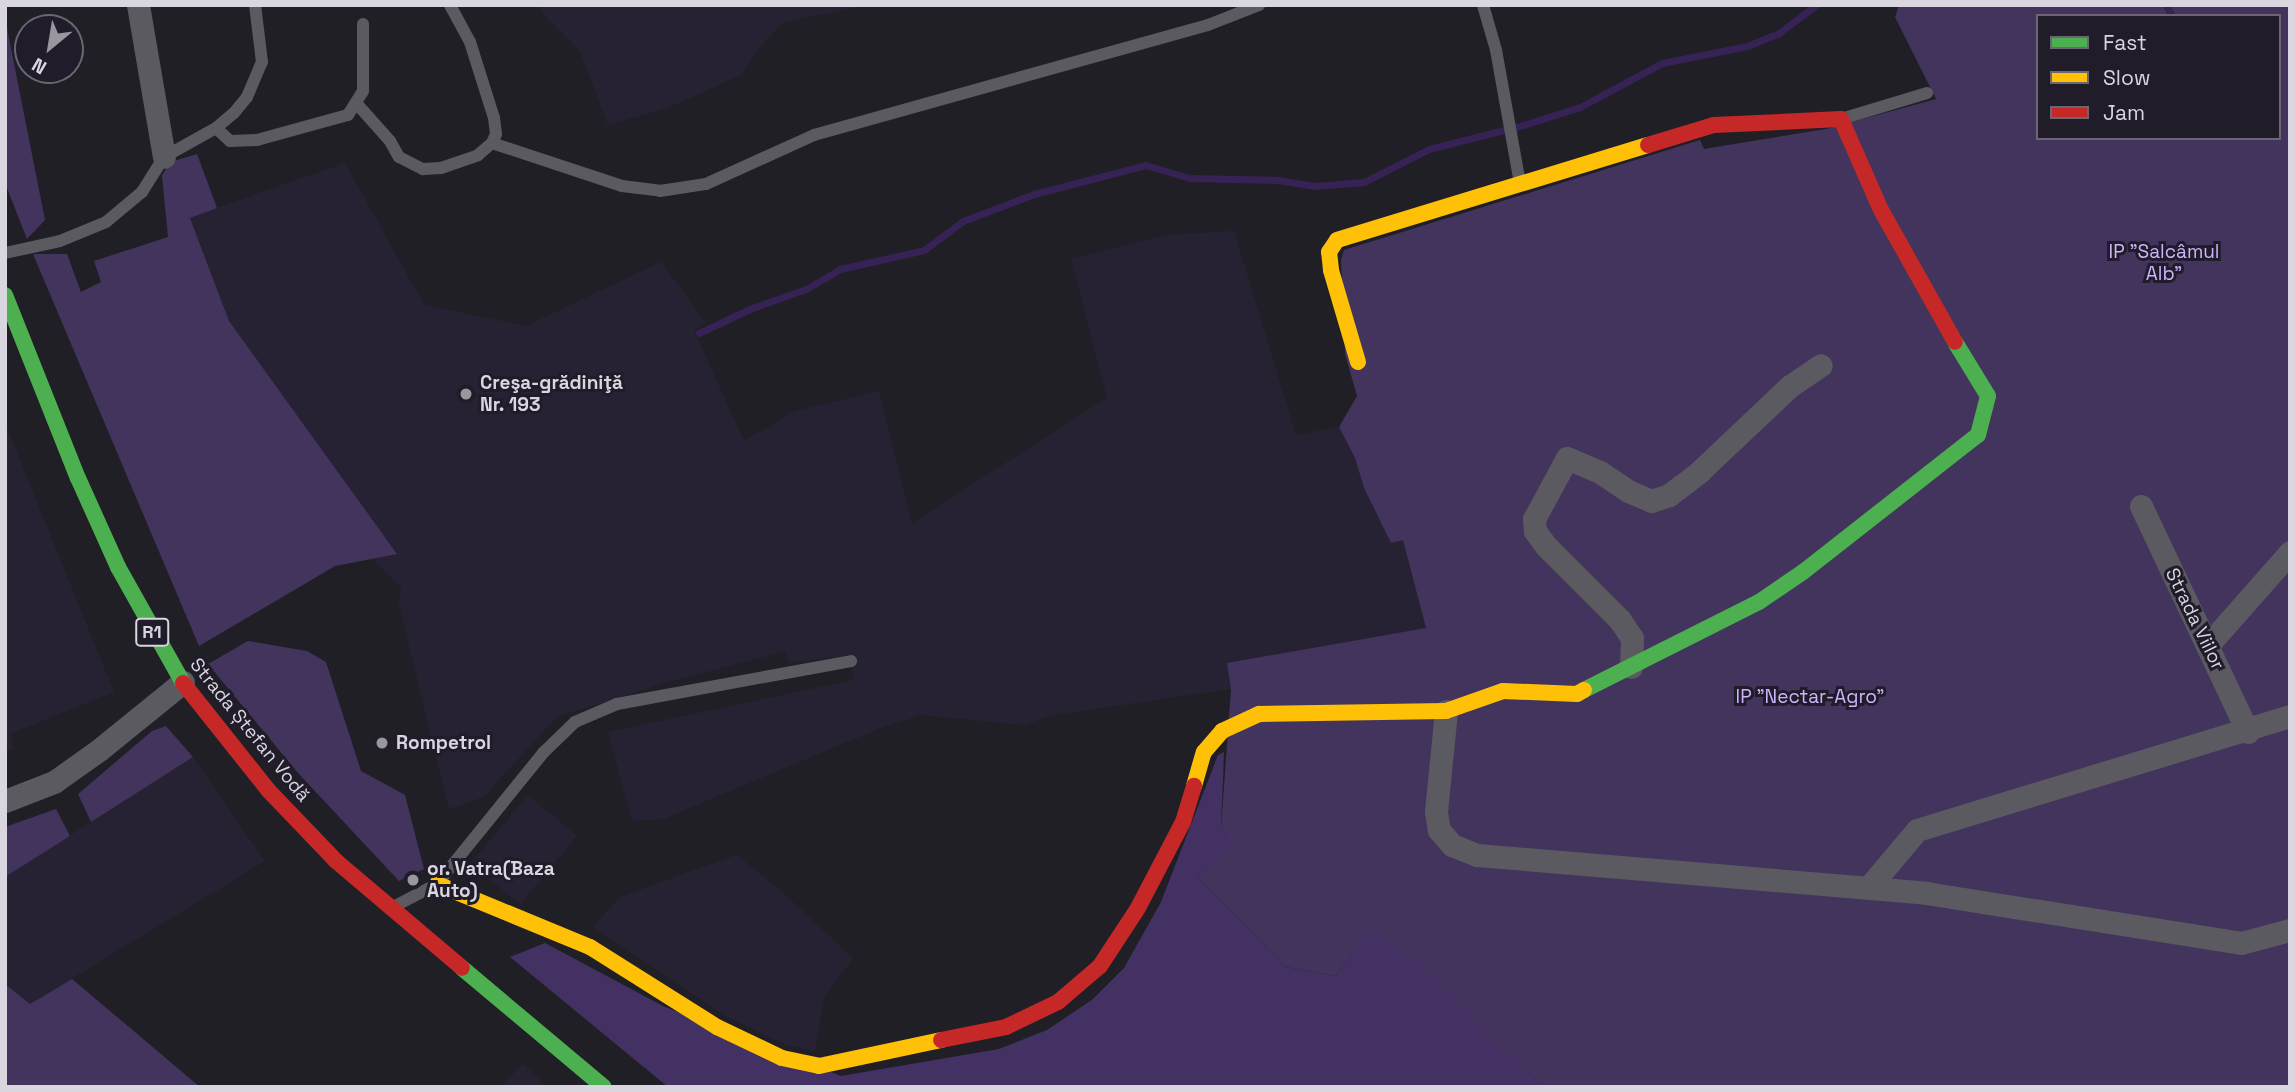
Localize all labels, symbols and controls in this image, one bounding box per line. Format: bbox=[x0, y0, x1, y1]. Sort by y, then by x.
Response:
north arrow bbox=[14, 14, 84, 84]
legend bbox=[2036, 14, 2281, 140]
text: Fast bbox=[2103, 29, 2147, 56]
text: N bbox=[27, 52, 51, 80]
text: Slow bbox=[2103, 64, 2151, 91]
text: Jam bbox=[2103, 99, 2145, 126]
park label: IP "Salcâmul Alb" bbox=[2109, 241, 2219, 285]
place label: Creşa-grădiniţă Nr. 193 bbox=[480, 372, 623, 416]
marker: Creşa-grădiniţă Nr. 193 bbox=[458, 386, 474, 402]
street label: Strada Viilor bbox=[2161, 564, 2229, 674]
road number: R1 bbox=[134, 618, 170, 646]
street label: Strada Ștefan Vodă bbox=[185, 653, 315, 807]
park label: IP "Nectar-Agro" bbox=[1736, 686, 1884, 708]
place label: Rompetrol bbox=[396, 732, 491, 754]
marker: Rompetrol bbox=[374, 735, 390, 751]
place label: or. Vatra(Baza Auto) bbox=[427, 858, 556, 902]
marker: or. Vatra(Baza Auto) bbox=[405, 872, 421, 888]

